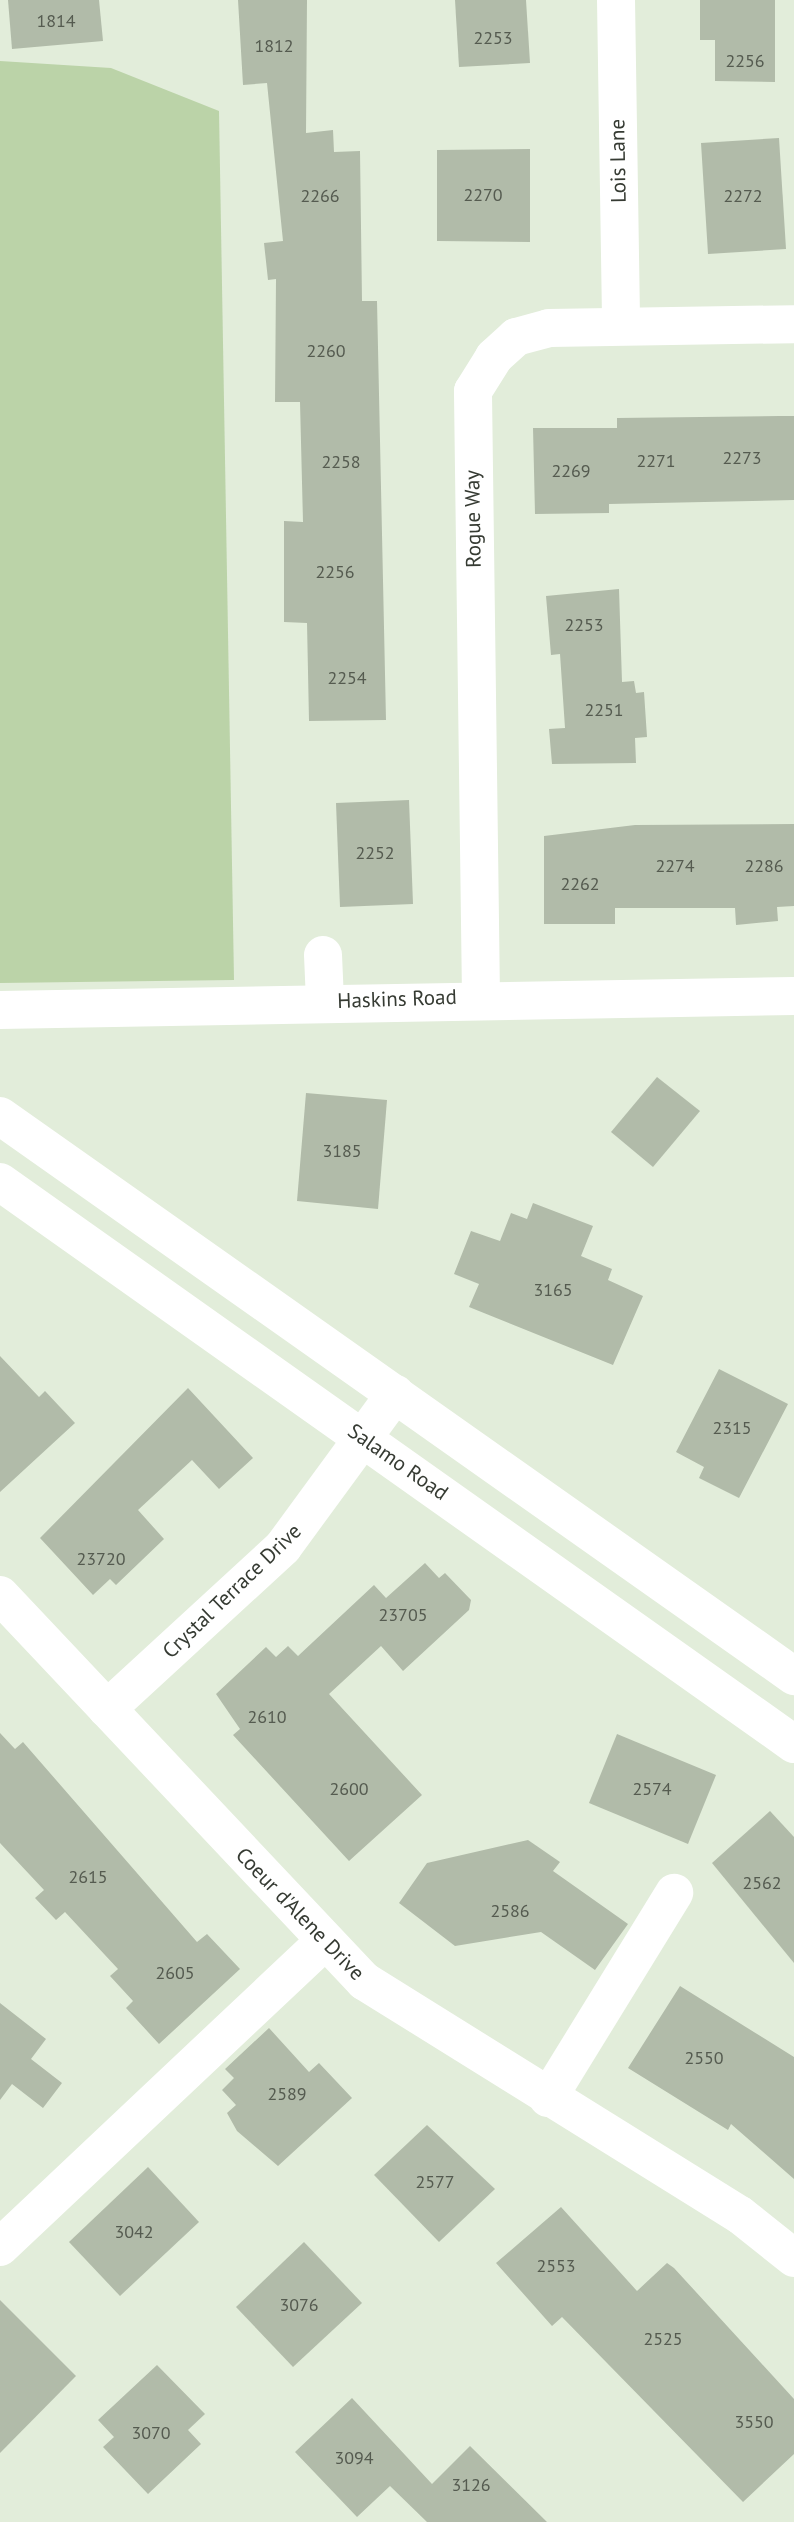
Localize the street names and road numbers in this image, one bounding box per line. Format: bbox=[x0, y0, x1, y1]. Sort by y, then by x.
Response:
street label: Lois Lane bbox=[605, 119, 631, 203]
street label: Rogue Way bbox=[460, 470, 486, 568]
street label: Haskins Road bbox=[337, 984, 457, 1014]
street label: Salamo Road bbox=[343, 1418, 453, 1506]
street label: Crystal Terrace Drive bbox=[157, 1518, 307, 1664]
street label: Coeur d'Alene Drive bbox=[230, 1842, 370, 1986]

